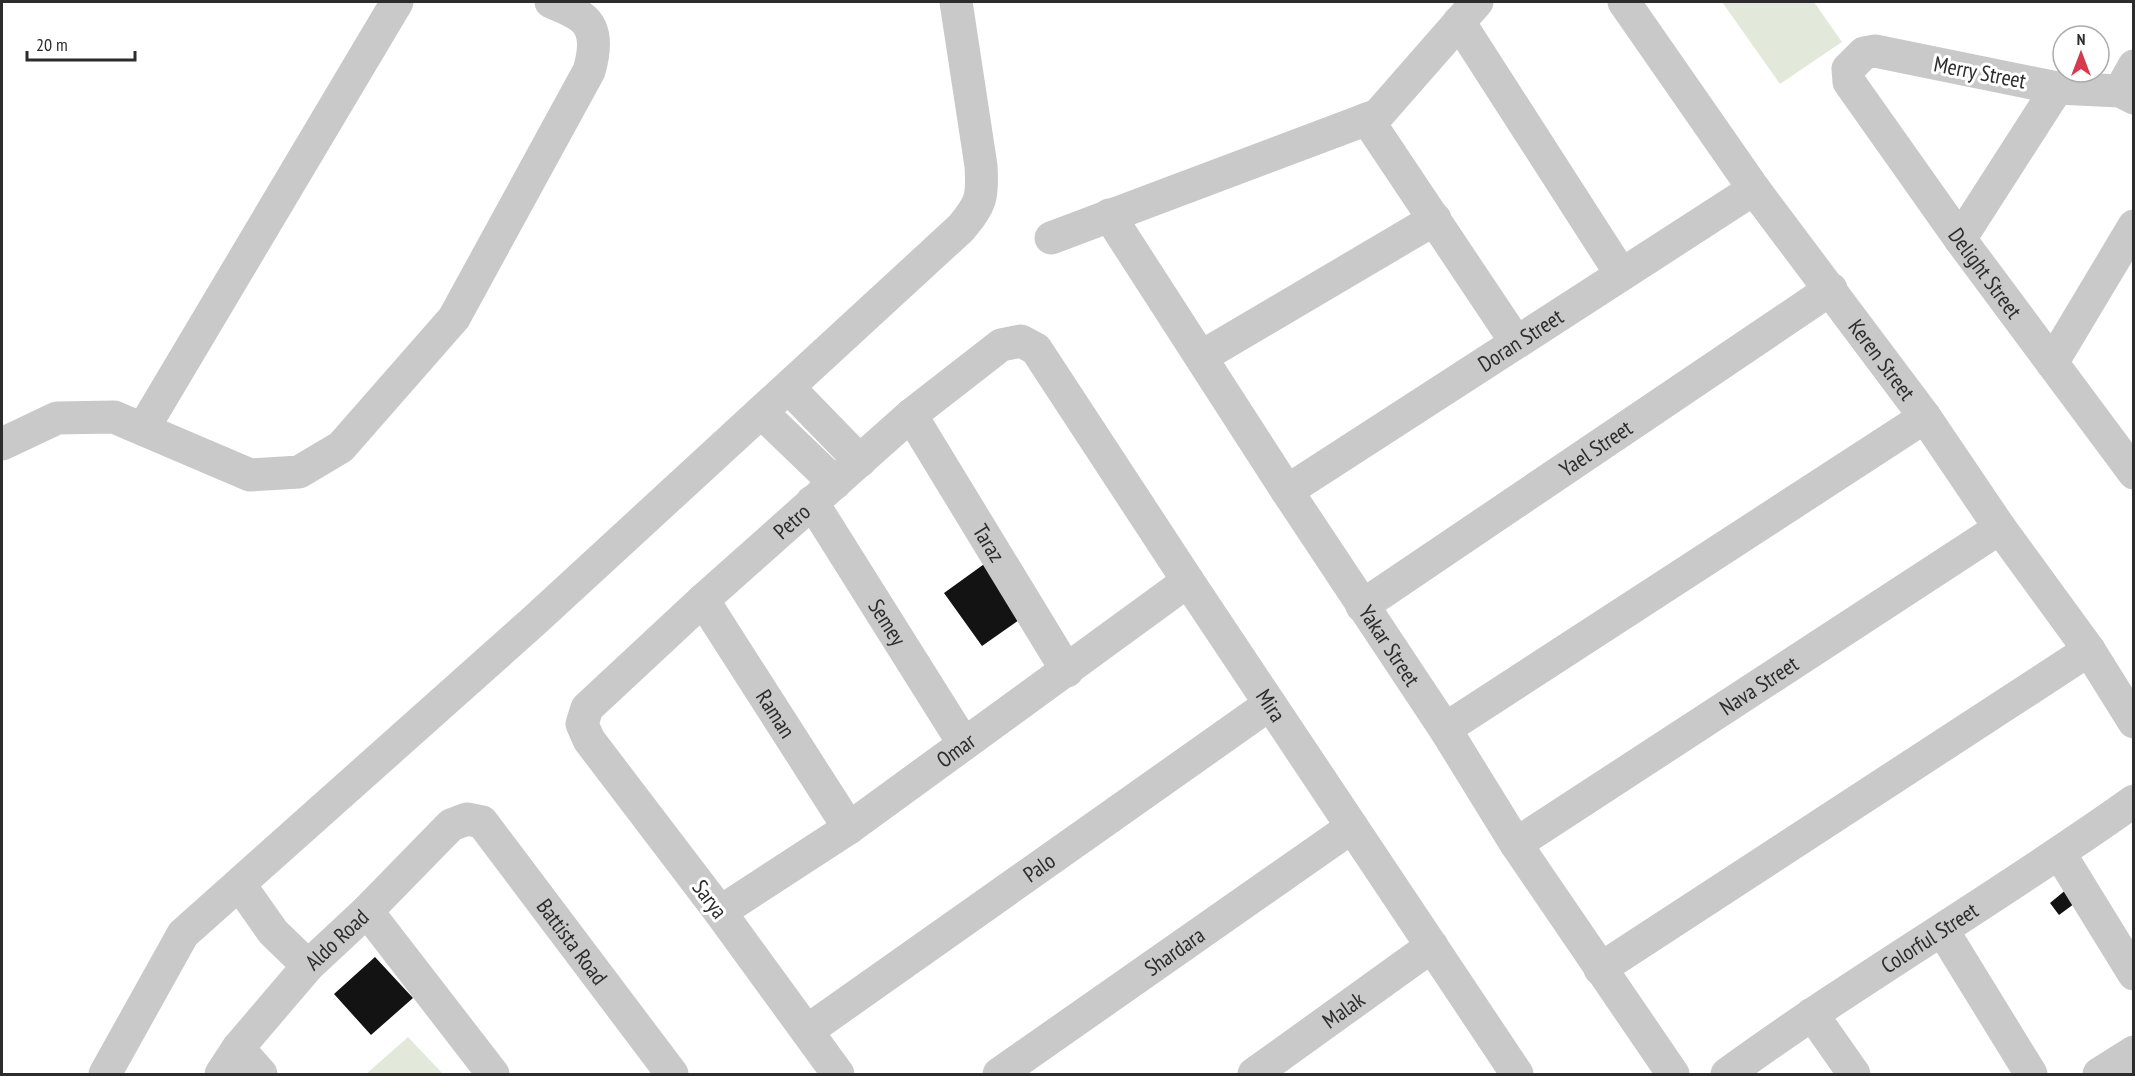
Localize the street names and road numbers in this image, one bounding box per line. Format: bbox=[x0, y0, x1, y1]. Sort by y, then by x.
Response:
street label: Merry Street bbox=[1932, 49, 2028, 95]
street label: Delight Street bbox=[1942, 222, 2028, 324]
street label: Doran Street bbox=[1473, 302, 1568, 378]
street label: Keren Street bbox=[1843, 314, 1921, 406]
street label: Yael Street bbox=[1554, 414, 1637, 483]
street label: Petro bbox=[767, 497, 816, 545]
street label: Taraz bbox=[967, 519, 1011, 567]
street label: Semey bbox=[862, 594, 913, 651]
street label: Yakar Street bbox=[1353, 600, 1427, 691]
street label: Nava Street bbox=[1714, 650, 1803, 721]
street label: Raman bbox=[750, 684, 802, 743]
street label: Mira bbox=[1250, 684, 1292, 727]
street label: Omar bbox=[931, 727, 981, 774]
street label: Palo bbox=[1018, 846, 1060, 888]
street label: Sarya bbox=[686, 874, 734, 924]
street label: Battista Road bbox=[531, 893, 614, 990]
street label: Colorful Street bbox=[1875, 896, 1983, 979]
street label: Aldo Road bbox=[299, 903, 374, 976]
street label: Shardara bbox=[1139, 921, 1210, 982]
street label: Malak bbox=[1317, 985, 1370, 1034]

